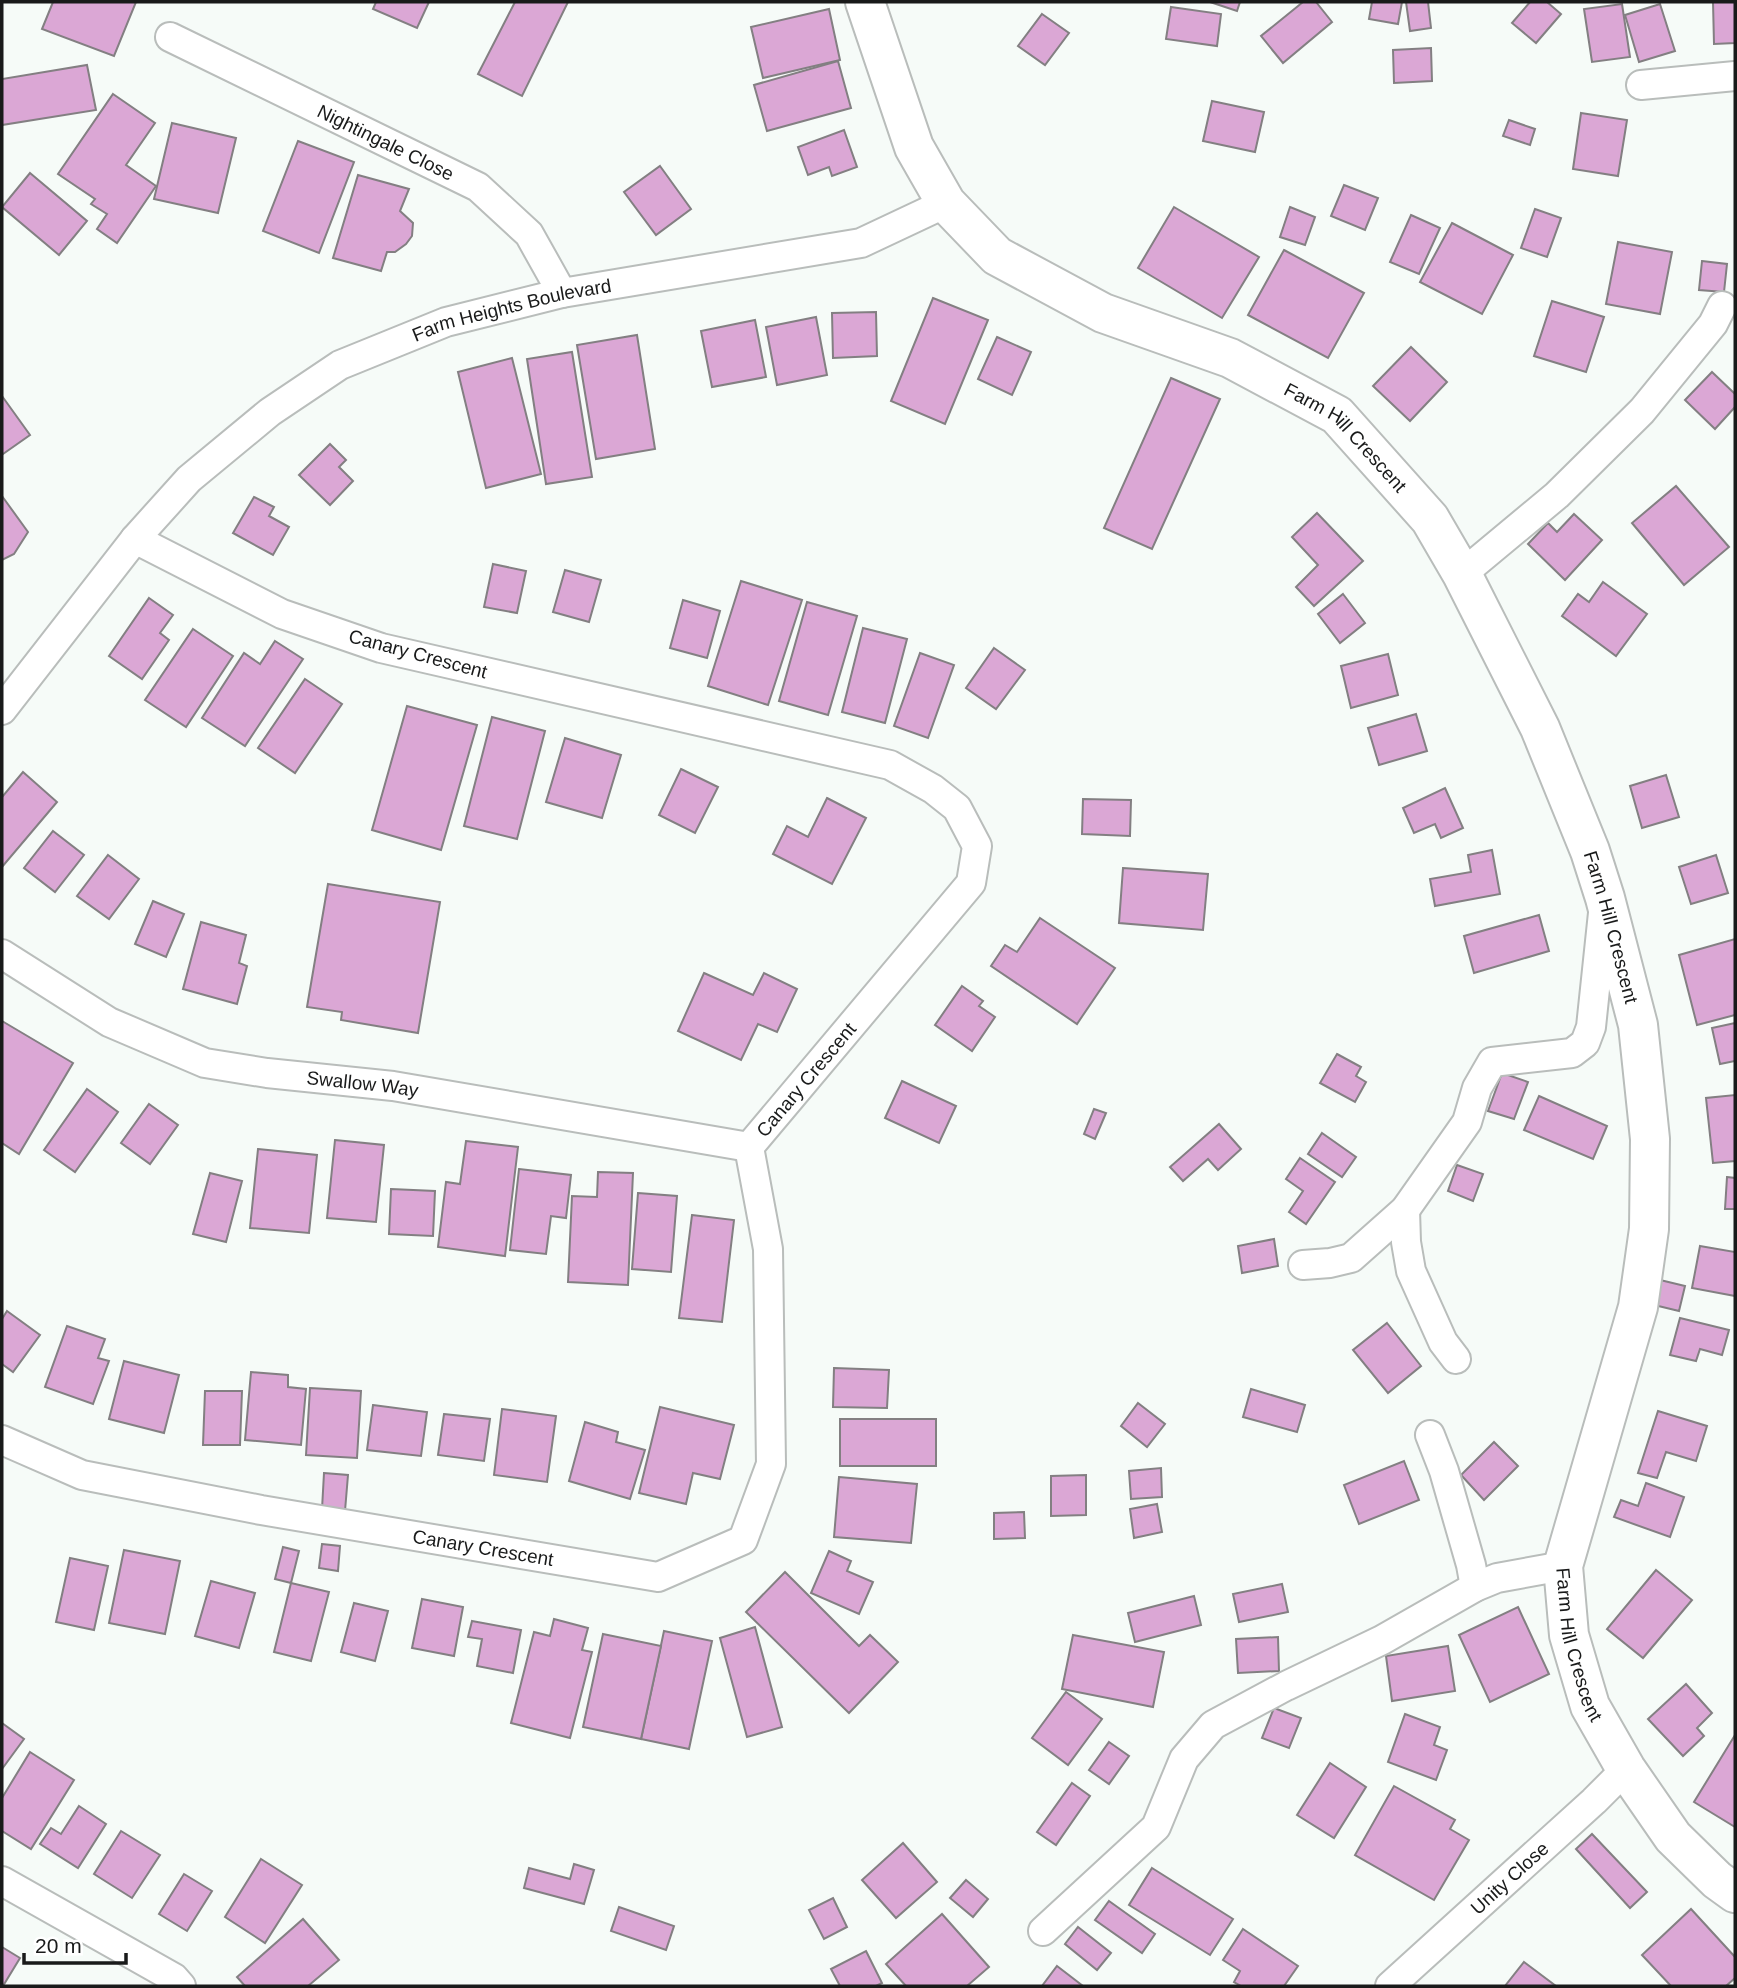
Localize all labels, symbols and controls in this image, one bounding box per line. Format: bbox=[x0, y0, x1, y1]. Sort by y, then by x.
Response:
street label: Nightingale Close bbox=[314, 100, 457, 184]
street label: Farm Heights Boulevard bbox=[409, 274, 613, 345]
street label: Farm Hill Crescent bbox=[1281, 378, 1411, 497]
street label: Canary Crescent bbox=[346, 625, 490, 683]
street label: Farm Hill Crescent bbox=[1580, 848, 1643, 1006]
street label: Canary Crescent bbox=[752, 1018, 860, 1141]
street label: Swallow Way bbox=[306, 1067, 420, 1101]
street label: Canary Crescent bbox=[411, 1525, 556, 1570]
street label: Farm Hill Crescent bbox=[1553, 1567, 1607, 1726]
street label: Unity Close bbox=[1466, 1837, 1552, 1918]
scale bar bbox=[24, 1922, 126, 1966]
text: 20 m bbox=[35, 1934, 82, 1957]

